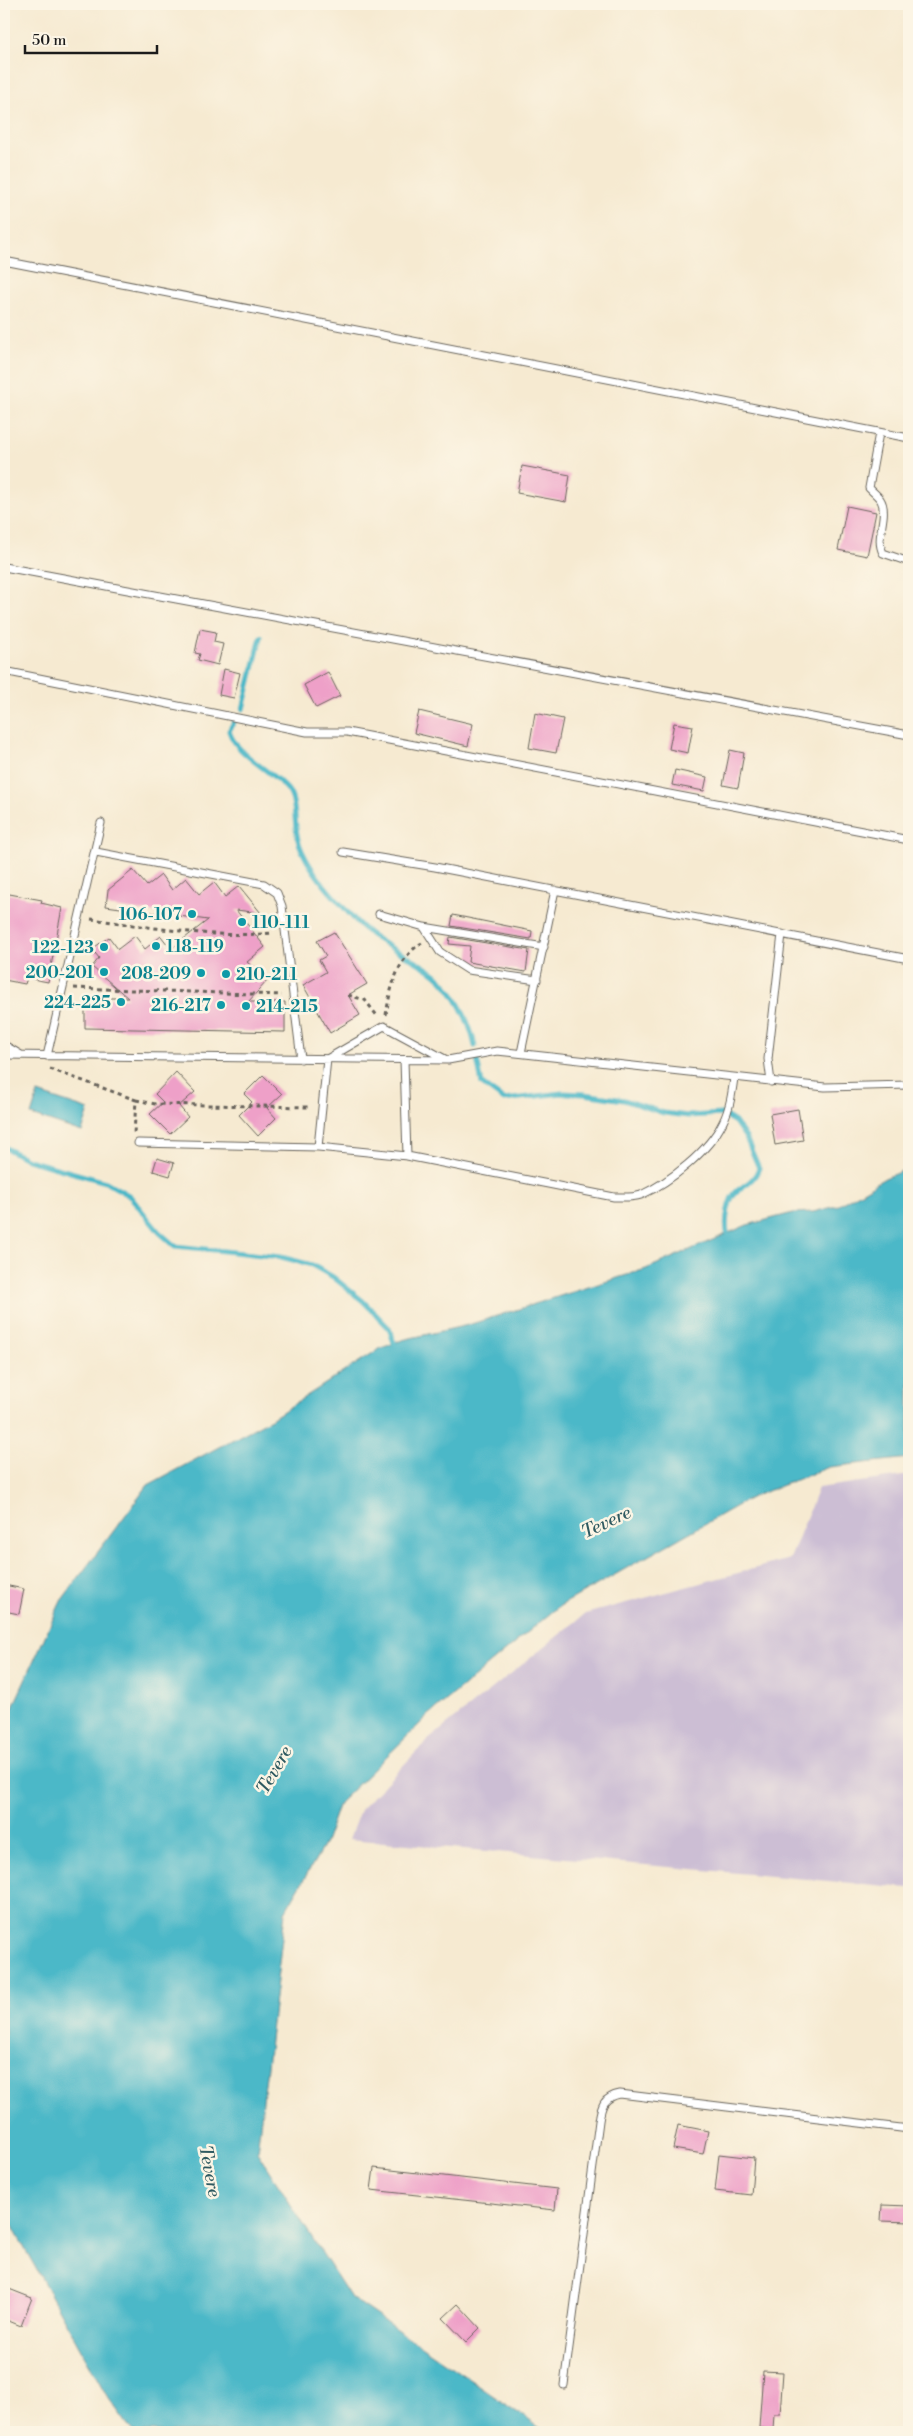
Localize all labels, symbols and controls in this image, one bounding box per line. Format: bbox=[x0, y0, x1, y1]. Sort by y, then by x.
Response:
scale bar bbox=[25, 22, 158, 54]
text: 50 m bbox=[32, 31, 66, 50]
place label: 106-107 bbox=[119, 905, 183, 925]
marker: 106-107 bbox=[186, 908, 198, 920]
place label: 110-111 bbox=[252, 913, 310, 933]
marker: 110-111 bbox=[236, 916, 248, 928]
place label: 118-119 bbox=[166, 937, 224, 957]
place label: 122-123 bbox=[32, 938, 94, 958]
marker: 118-119 bbox=[150, 940, 162, 952]
marker: 122-123 bbox=[98, 941, 110, 953]
place label: 200-201 bbox=[26, 963, 94, 983]
place label: 208-209 bbox=[121, 964, 191, 984]
place label: 210-211 bbox=[236, 965, 298, 985]
marker: 200-201 bbox=[98, 966, 110, 978]
marker: 208-209 bbox=[195, 967, 207, 979]
marker: 210-211 bbox=[220, 968, 232, 980]
place label: 224-225 bbox=[44, 993, 111, 1013]
marker: 224-225 bbox=[115, 996, 127, 1008]
place label: 216-217 bbox=[151, 996, 212, 1016]
place label: 214-215 bbox=[256, 997, 318, 1017]
marker: 216-217 bbox=[215, 999, 227, 1011]
marker: 214-215 bbox=[240, 1000, 252, 1012]
water label: Tevere bbox=[578, 1501, 635, 1544]
water label: Tevere bbox=[251, 1741, 298, 1799]
water label: Tevere bbox=[193, 2143, 226, 2199]

